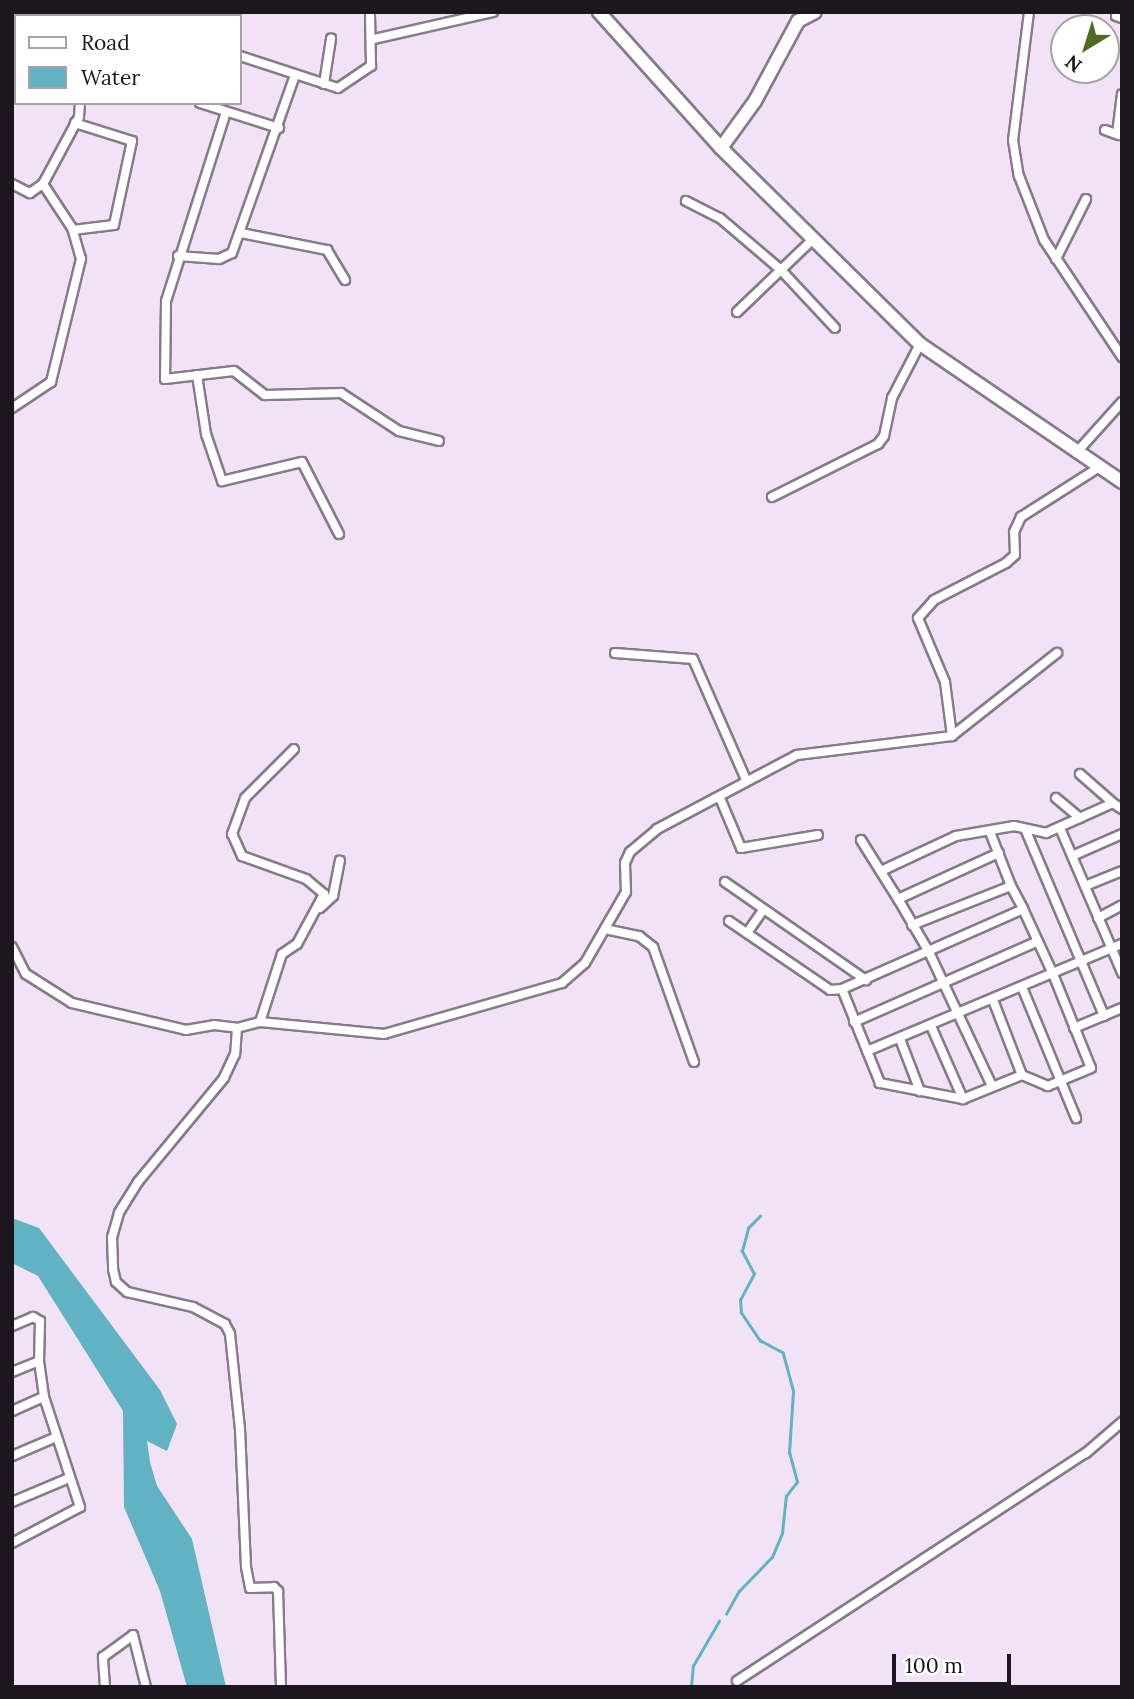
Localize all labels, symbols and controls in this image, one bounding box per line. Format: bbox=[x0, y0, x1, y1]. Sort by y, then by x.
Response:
legend bbox=[14, 14, 242, 105]
north arrow bbox=[1050, 14, 1120, 84]
text: Road bbox=[81, 29, 130, 56]
text: N bbox=[1060, 50, 1086, 78]
text: Water bbox=[81, 64, 140, 91]
scale bar bbox=[896, 1640, 1015, 1684]
text: 100 m bbox=[905, 1652, 963, 1679]

